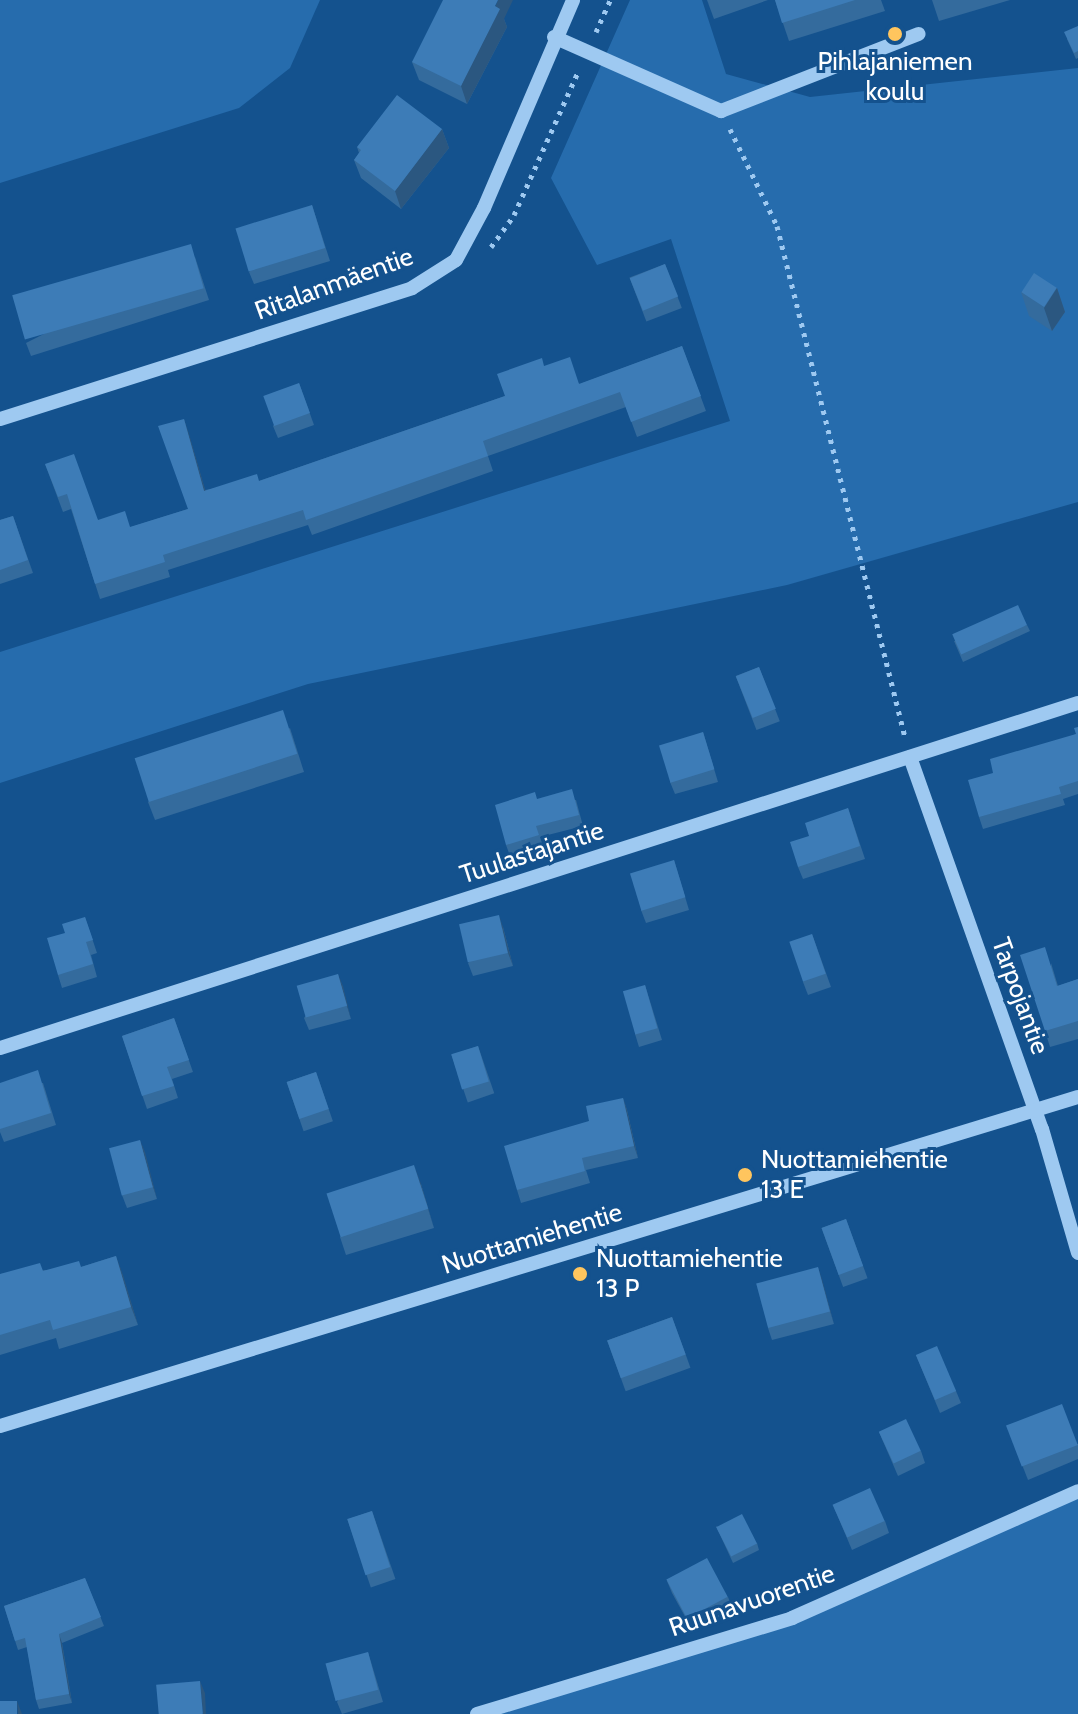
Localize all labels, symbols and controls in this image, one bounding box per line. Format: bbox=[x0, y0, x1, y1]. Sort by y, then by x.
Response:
marker: Pihlajaniemen koulu bbox=[886, 25, 904, 43]
place label: Pihlajaniemen koulu bbox=[818, 46, 972, 108]
street label: Ritalanmäentie bbox=[251, 241, 417, 327]
street label: Tuulastajantie bbox=[456, 815, 608, 891]
street label: Tarpojantie bbox=[985, 934, 1055, 1058]
place label: Nuottamiehentie 13 E bbox=[761, 1144, 948, 1206]
marker: Nuottamiehentie 13 E bbox=[736, 1166, 754, 1184]
street label: Nuottamiehentie bbox=[438, 1197, 626, 1281]
place label: Nuottamiehentie 13 P bbox=[596, 1243, 783, 1304]
marker: Nuottamiehentie 13 P bbox=[571, 1265, 589, 1283]
street label: Ruunavuorentie bbox=[665, 1558, 839, 1644]

